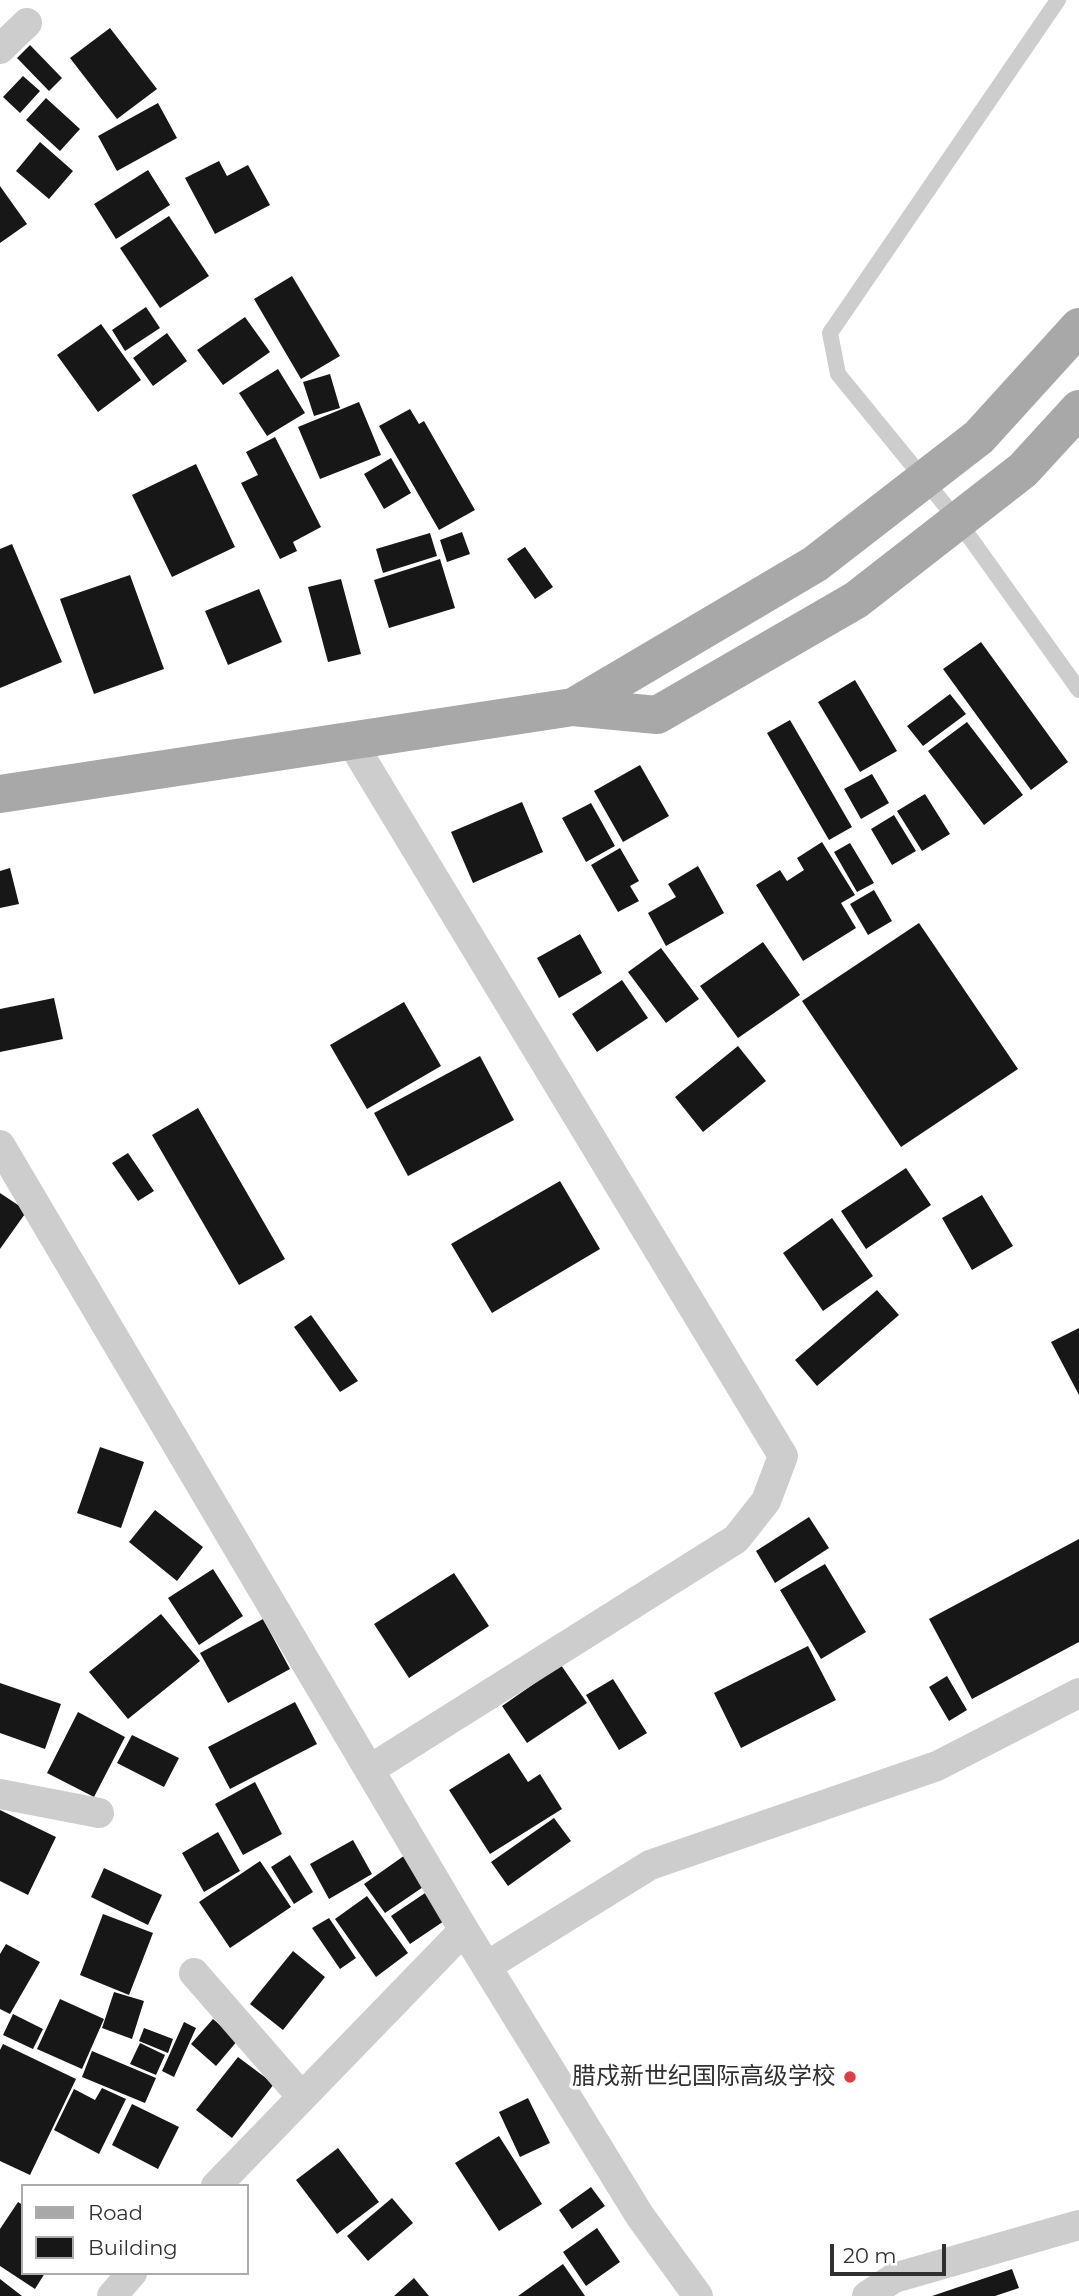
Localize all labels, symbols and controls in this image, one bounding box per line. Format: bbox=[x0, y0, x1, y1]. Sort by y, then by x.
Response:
place label: 腊戍新世纪国际高级学校 bbox=[572, 2063, 836, 2091]
marker: 腊戍新世纪国际高级学校 bbox=[842, 2069, 858, 2085]
legend bbox=[21, 2184, 248, 2275]
text: Road bbox=[88, 2200, 143, 2225]
scale bar bbox=[834, 2230, 950, 2274]
text: Building bbox=[88, 2235, 178, 2260]
text: 20 m bbox=[843, 2243, 897, 2268]

